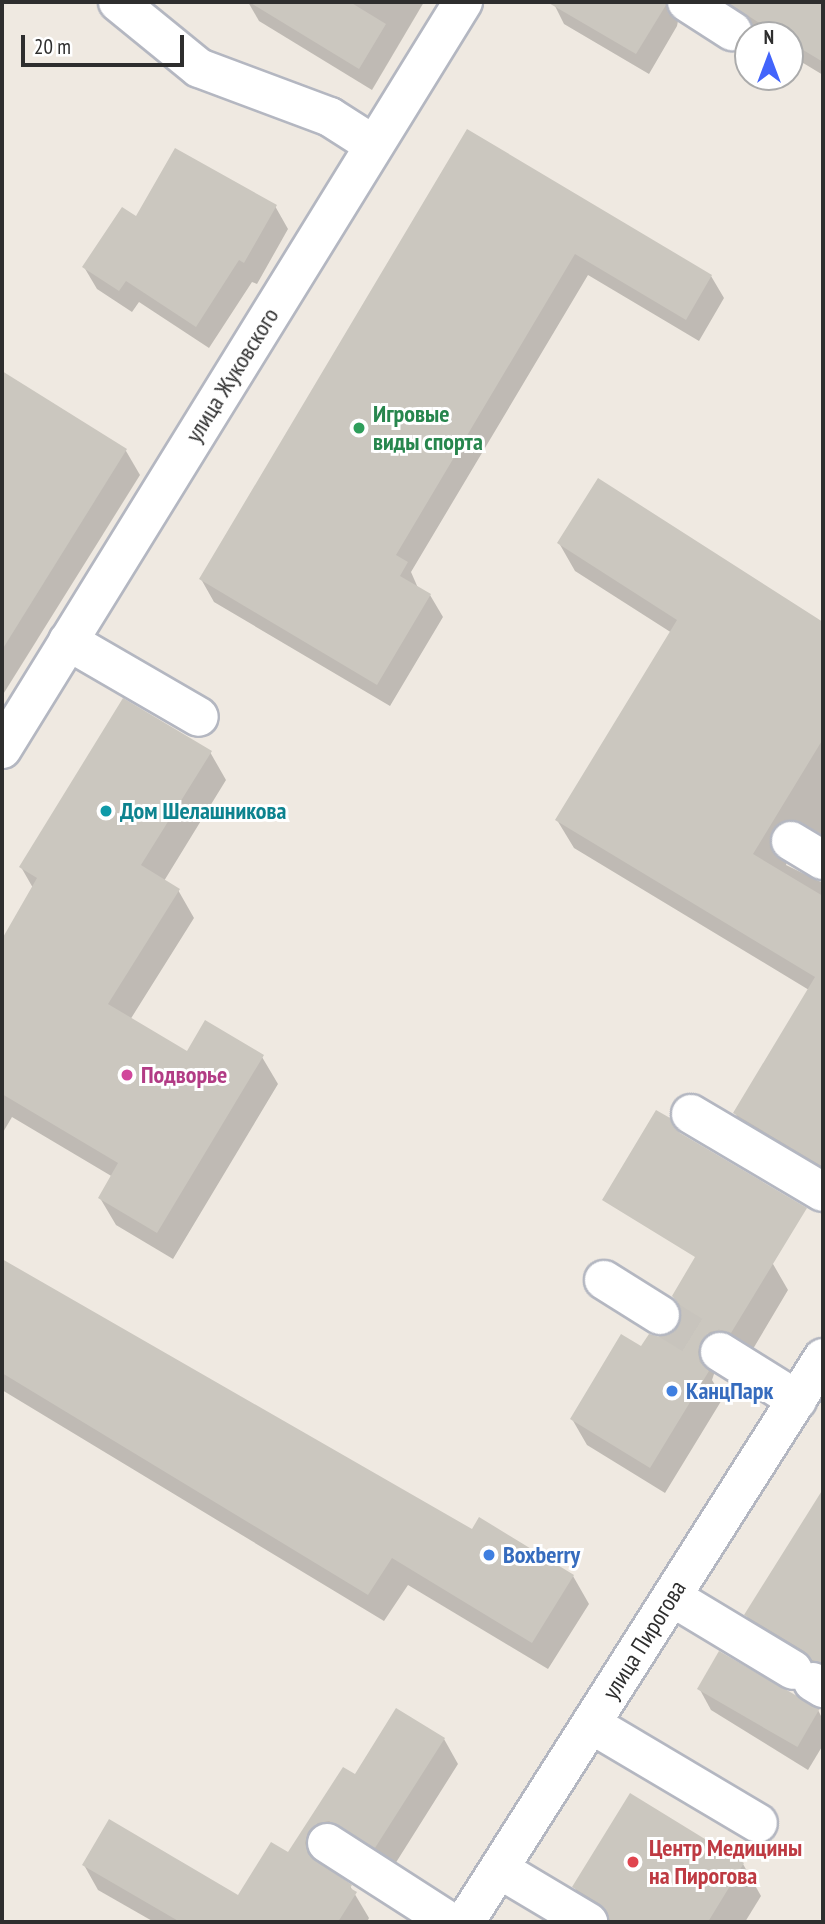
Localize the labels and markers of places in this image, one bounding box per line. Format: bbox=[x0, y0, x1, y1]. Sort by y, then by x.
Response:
place label: Игровые виды спорта bbox=[373, 400, 483, 456]
marker: Игровые виды спорта bbox=[351, 420, 367, 436]
place label: Дом Шелашникова bbox=[120, 797, 286, 825]
marker: Дом Шелашникова bbox=[98, 803, 114, 819]
place label: Подворье bbox=[141, 1061, 227, 1089]
marker: Подворье bbox=[119, 1067, 135, 1083]
place label: КанцПарк bbox=[686, 1377, 773, 1405]
marker: КанцПарк bbox=[664, 1383, 680, 1399]
place label: Boxberry bbox=[503, 1541, 580, 1569]
marker: Boxberry bbox=[481, 1547, 497, 1563]
place label: Центр Медицины на Пирогова bbox=[649, 1834, 802, 1890]
marker: Центр Медицины на Пирогова bbox=[623, 1852, 643, 1872]

